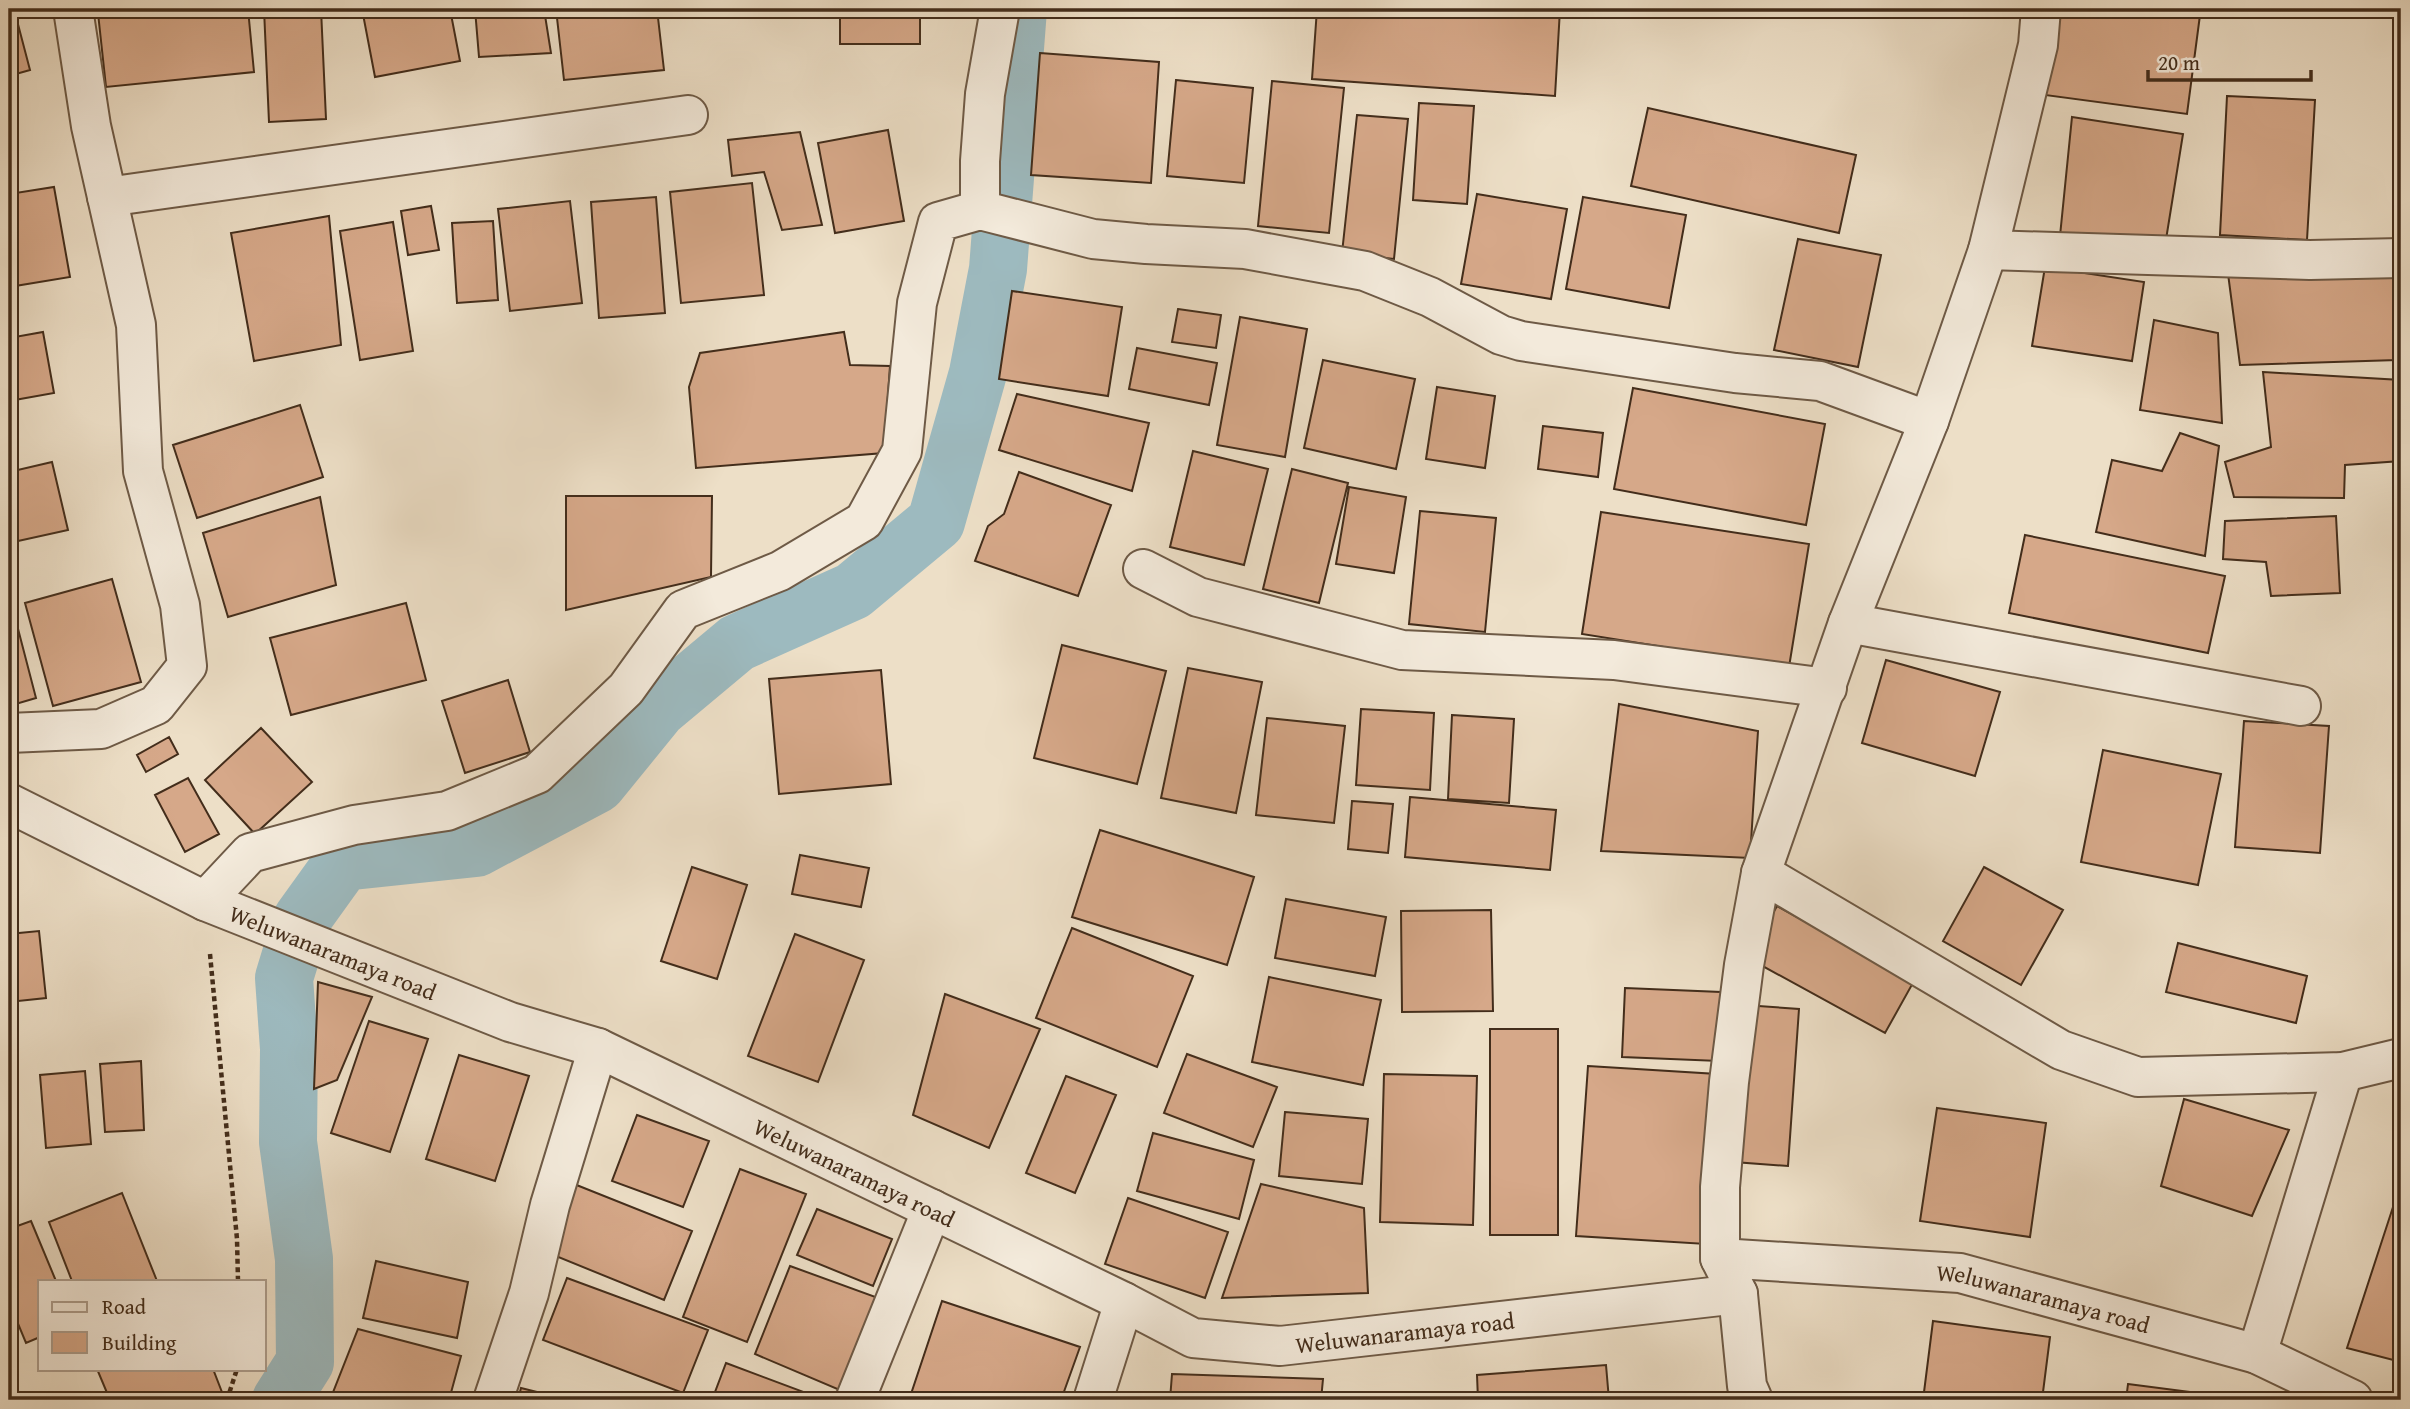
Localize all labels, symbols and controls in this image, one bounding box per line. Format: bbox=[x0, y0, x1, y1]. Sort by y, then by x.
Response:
scale bar bbox=[2148, 38, 2310, 82]
text: 20 m bbox=[2158, 47, 2200, 78]
street label: Weluwanaramaya road bbox=[225, 896, 442, 1008]
street label: Weluwanaramaya road bbox=[748, 1109, 961, 1235]
street label: Weluwanaramaya road bbox=[1936, 1255, 2155, 1341]
legend bbox=[38, 1280, 266, 1370]
text: Road bbox=[102, 1291, 147, 1322]
street label: Weluwanaramaya road bbox=[1294, 1303, 1517, 1361]
text: Building bbox=[102, 1327, 177, 1358]

